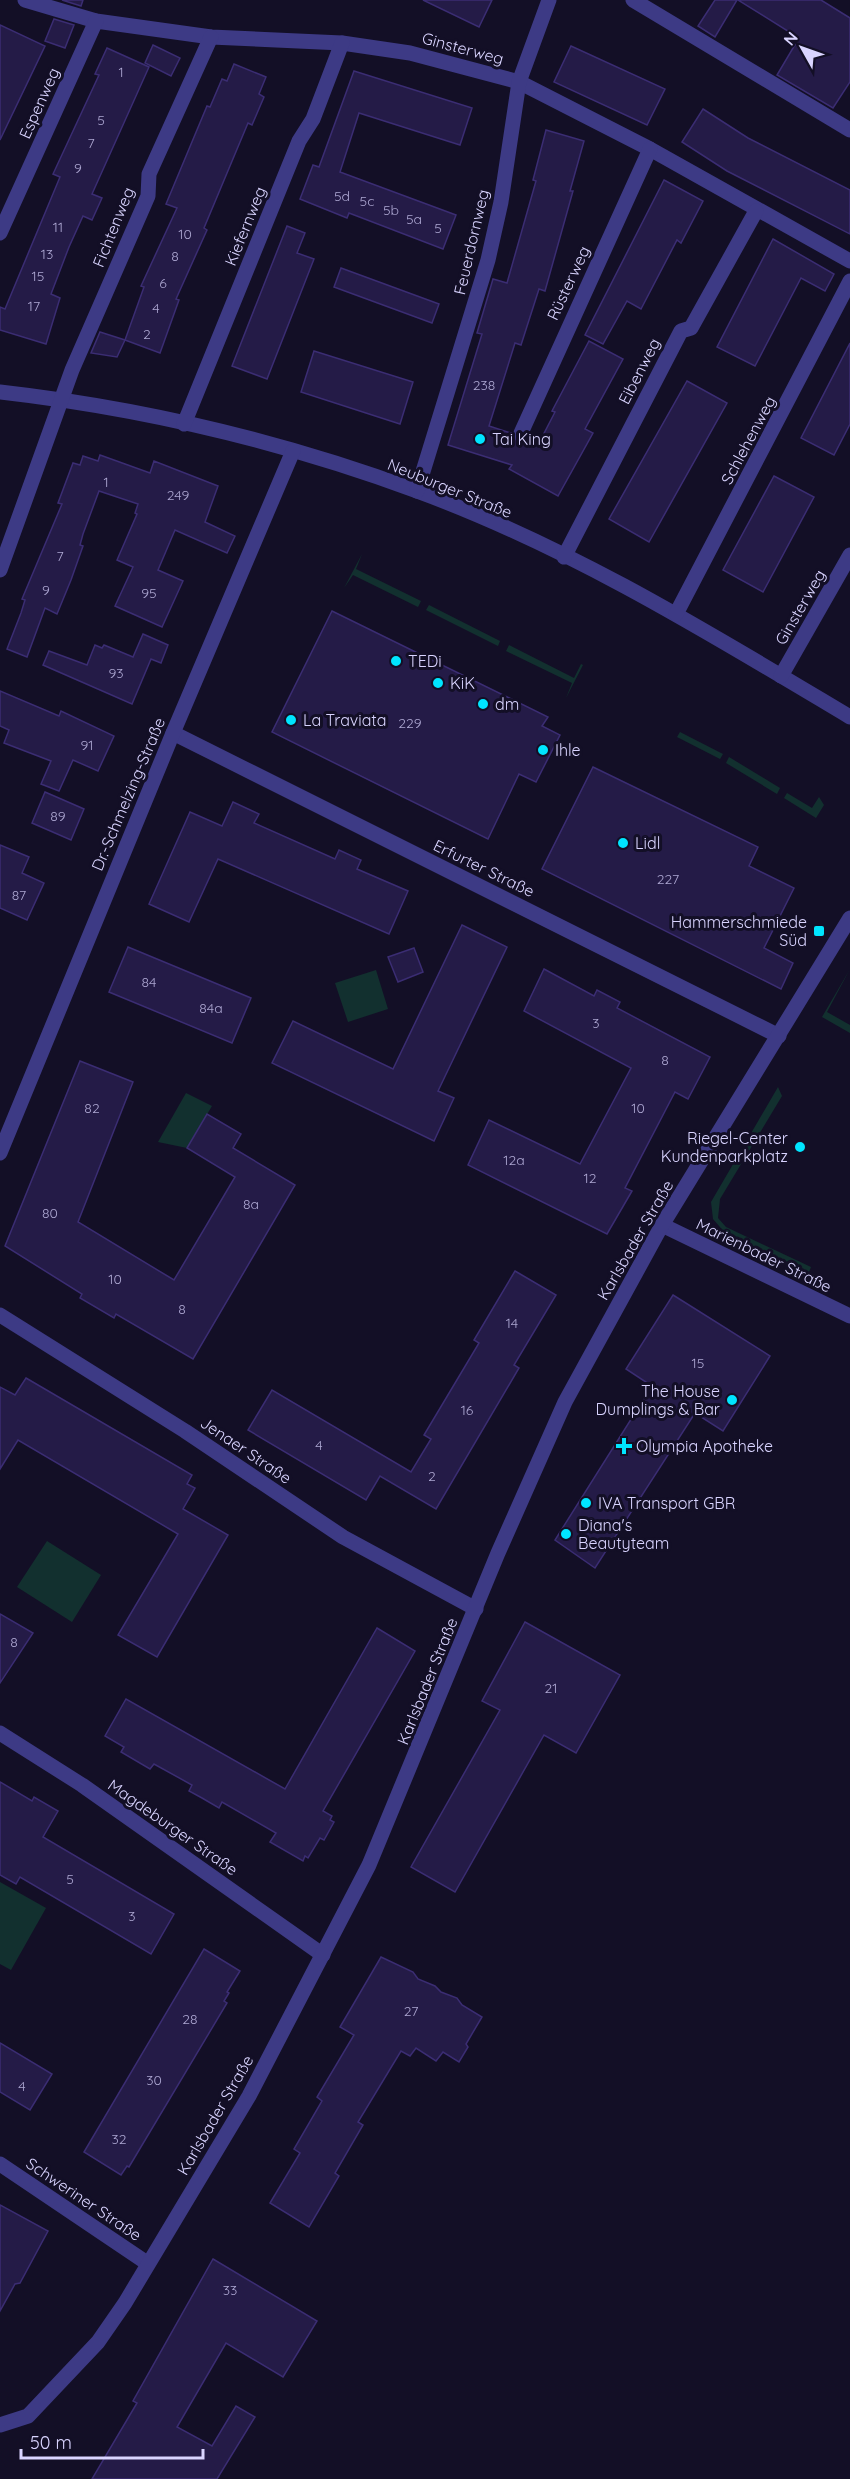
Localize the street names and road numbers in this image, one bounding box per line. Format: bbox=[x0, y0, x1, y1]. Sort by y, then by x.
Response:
street label: Ginsterweg bbox=[420, 28, 506, 68]
street label: Espenweg bbox=[14, 64, 64, 142]
street label: Kiefernweg bbox=[220, 183, 270, 269]
street label: Fichtenweg bbox=[88, 184, 138, 270]
street label: Feuerdornweg bbox=[449, 187, 493, 297]
street label: Rüsterweg bbox=[542, 243, 594, 323]
street label: Eibenweg bbox=[614, 335, 664, 407]
street label: Schlehenweg bbox=[716, 392, 780, 488]
street label: Neuburger Straße bbox=[385, 454, 515, 522]
street label: Ginsterweg bbox=[770, 566, 830, 648]
street label: Dr.-Schmelzing-Straße bbox=[87, 715, 169, 873]
street label: Erfurter Straße bbox=[430, 835, 538, 901]
street label: Karlsbader Straße bbox=[593, 1176, 677, 1304]
street label: Marienbader Straße bbox=[693, 1214, 835, 1296]
street label: Jenaer Straße bbox=[197, 1412, 295, 1488]
street label: Karlsbader Straße bbox=[392, 1615, 462, 1747]
street label: Magdeburger Straße bbox=[104, 1775, 242, 1879]
street label: Karlsbader Straße bbox=[173, 2051, 257, 2179]
street label: Schweriner Straße bbox=[23, 2153, 145, 2245]

